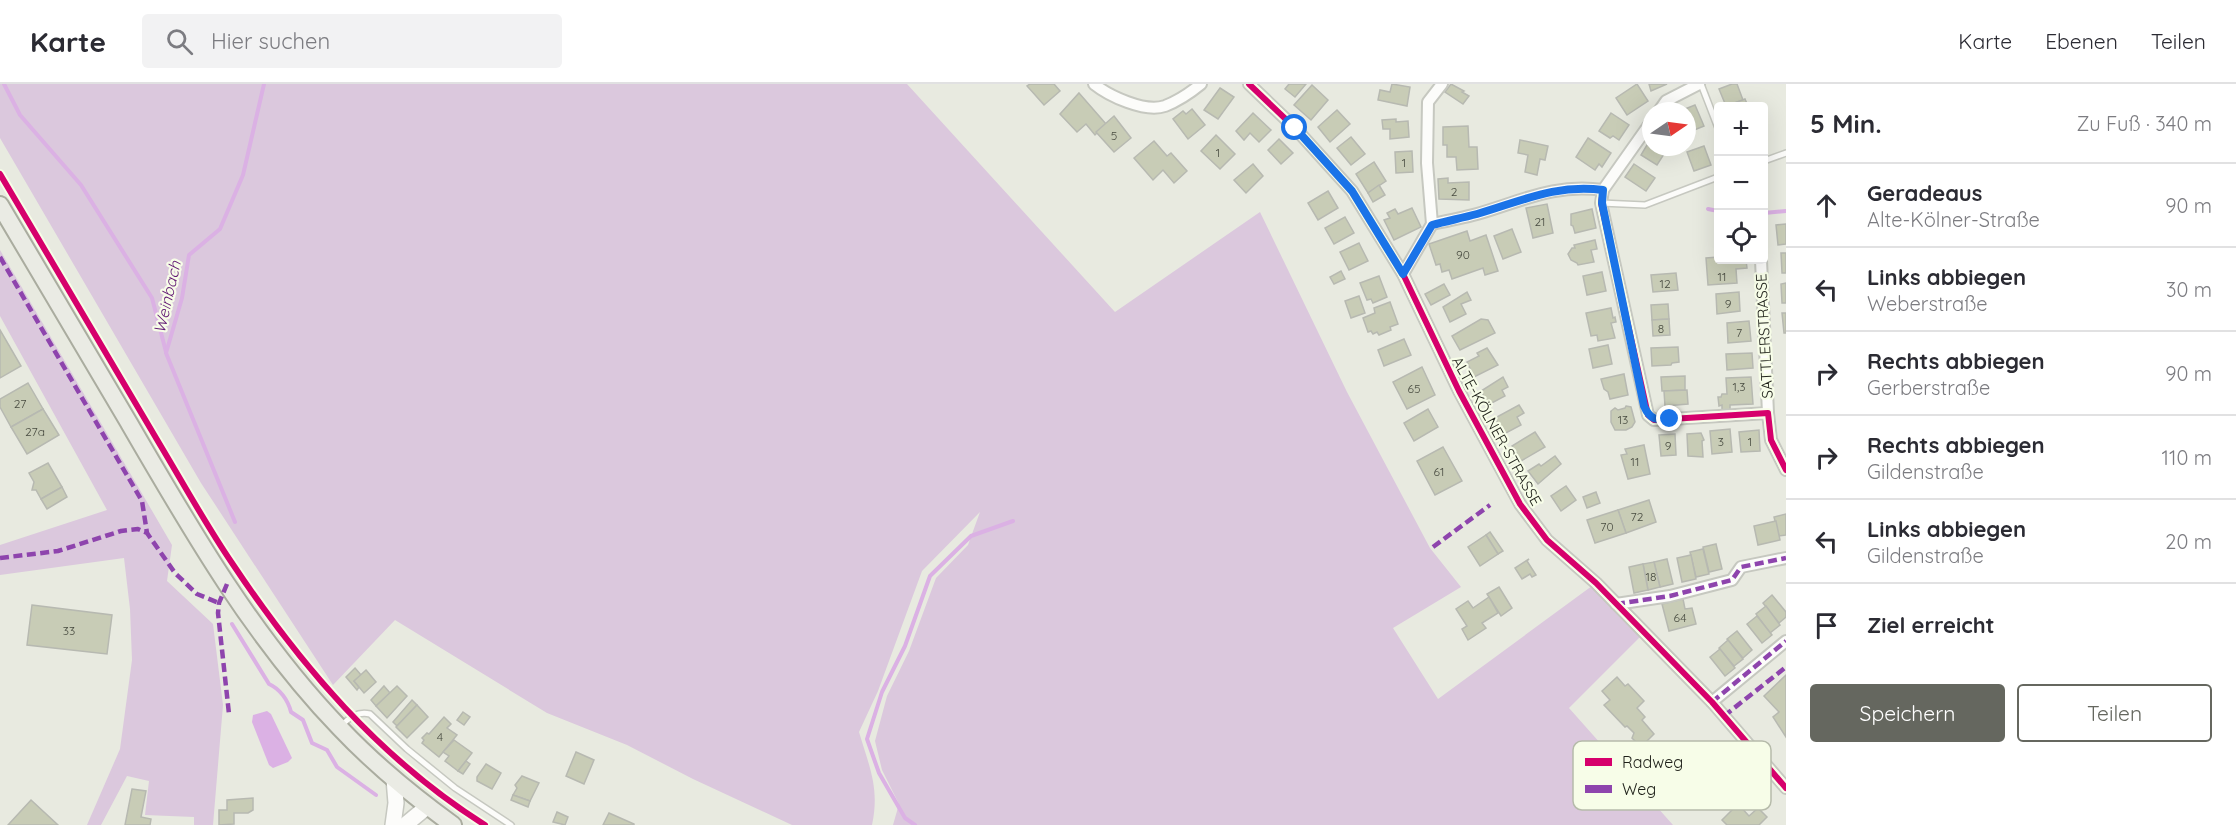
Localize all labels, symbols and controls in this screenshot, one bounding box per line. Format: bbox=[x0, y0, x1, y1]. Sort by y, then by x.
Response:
search box bbox=[142, 14, 562, 68]
text: Karte bbox=[30, 24, 106, 59]
icon: search bbox=[163, 25, 196, 58]
text: Hier suchen bbox=[211, 27, 330, 55]
text: Karte bbox=[1958, 28, 2012, 54]
text: Ebenen bbox=[2045, 28, 2118, 54]
text: Teilen bbox=[2151, 28, 2206, 54]
north arrow bbox=[1642, 102, 1696, 156]
map controls bbox=[1714, 102, 1768, 264]
button: + bbox=[1714, 102, 1768, 156]
text: 5 Min. bbox=[1810, 107, 1882, 140]
text: Zu Fuß · 340 m bbox=[2076, 111, 2212, 136]
route start bbox=[1281, 114, 1307, 140]
house number: 5 bbox=[1111, 128, 1117, 143]
house number: 1 bbox=[1216, 145, 1220, 160]
house number: 1 bbox=[1402, 155, 1406, 170]
button: − bbox=[1714, 156, 1768, 210]
text: Geradeaus bbox=[1867, 179, 1982, 207]
house number: 2 bbox=[1451, 184, 1458, 199]
icon: ahead bbox=[1810, 189, 1843, 222]
text: 90 m bbox=[2165, 193, 2212, 218]
text: Alte-Kölner-Straße bbox=[1867, 207, 2040, 232]
button: locate bbox=[1714, 210, 1768, 264]
house number: 21 bbox=[1534, 214, 1546, 229]
house number: 90 bbox=[1456, 247, 1470, 262]
water label: Weinbach bbox=[149, 258, 185, 335]
text: Links abbiegen bbox=[1867, 263, 2026, 291]
house number: 11 bbox=[1718, 269, 1726, 284]
street label: SATTLERSTRASSE bbox=[1751, 273, 1777, 399]
icon: left bbox=[1810, 273, 1843, 306]
house number: 12 bbox=[1659, 276, 1671, 291]
text: 30 m bbox=[2166, 277, 2212, 302]
text: Weberstraße bbox=[1867, 291, 1988, 316]
house number: 9 bbox=[1725, 296, 1732, 311]
house number: 8 bbox=[1658, 321, 1664, 336]
house number: 7 bbox=[1736, 325, 1742, 340]
text: Rechts abbiegen bbox=[1867, 347, 2045, 375]
street label: ALTE-KÖLNER-STRASSE bbox=[1448, 353, 1546, 509]
icon: right bbox=[1810, 357, 1843, 390]
text: 90 m bbox=[2165, 361, 2212, 386]
text: Gerberstraße bbox=[1867, 375, 1990, 400]
house number: 1,3 bbox=[1732, 379, 1746, 394]
house number: 65 bbox=[1408, 381, 1421, 396]
house number: 27 bbox=[14, 396, 26, 411]
route end bbox=[1656, 405, 1682, 431]
house number: 13 bbox=[1618, 412, 1628, 427]
house number: 27a bbox=[25, 424, 45, 439]
text: Rechts abbiegen bbox=[1867, 431, 2045, 459]
house number: 3 bbox=[1718, 434, 1724, 449]
house number: 1 bbox=[1748, 434, 1752, 449]
house number: 9 bbox=[1665, 438, 1672, 453]
icon: right bbox=[1810, 441, 1843, 474]
text: 110 m bbox=[2162, 445, 2212, 470]
house number: 11 bbox=[1631, 454, 1639, 469]
text: Gildenstraße bbox=[1867, 459, 1984, 484]
house number: 61 bbox=[1434, 464, 1444, 479]
house number: 72 bbox=[1631, 509, 1644, 524]
text: Links abbiegen bbox=[1867, 515, 2026, 543]
house number: 70 bbox=[1600, 519, 1614, 534]
icon: left bbox=[1810, 525, 1843, 558]
text: 20 m bbox=[2165, 529, 2212, 554]
text: Gildenstraße bbox=[1867, 543, 1984, 568]
house number: 18 bbox=[1646, 569, 1656, 584]
icon: arrive bbox=[1810, 609, 1843, 642]
house number: 64 bbox=[1674, 610, 1686, 625]
text: Ziel erreicht bbox=[1867, 611, 1995, 639]
house number: 33 bbox=[63, 623, 75, 638]
button: Speichern bbox=[1810, 684, 2005, 742]
button: Teilen bbox=[2017, 684, 2212, 742]
house number: 4 bbox=[437, 729, 443, 744]
legend bbox=[1573, 741, 1771, 810]
text: Radweg bbox=[1622, 752, 1683, 772]
text: Weg bbox=[1622, 779, 1656, 799]

